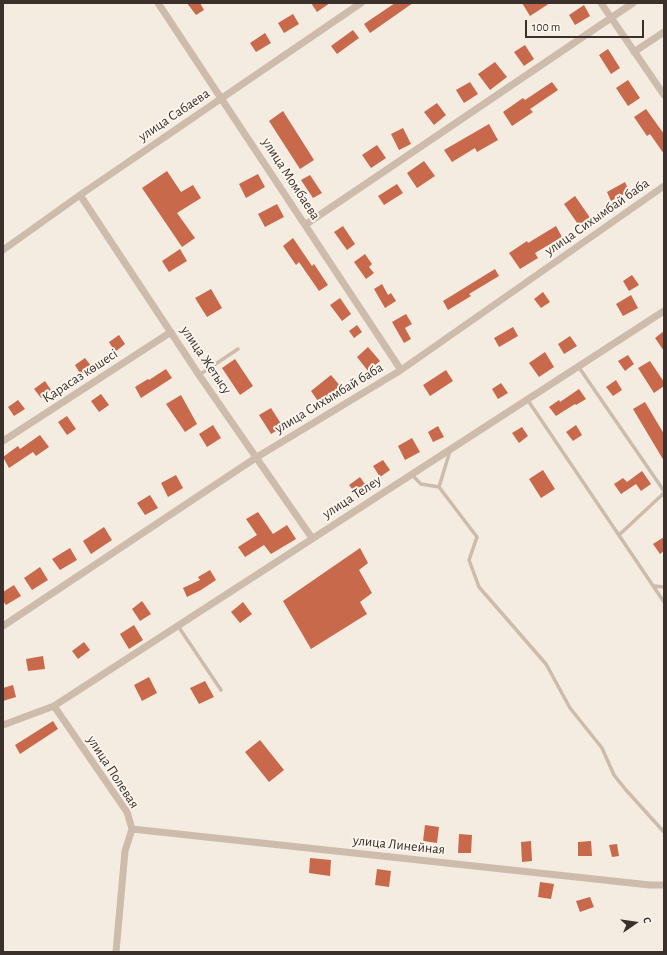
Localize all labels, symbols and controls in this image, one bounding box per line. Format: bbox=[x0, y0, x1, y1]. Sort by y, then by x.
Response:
scale bar bbox=[527, 12, 646, 38]
text: 100 m bbox=[532, 21, 560, 33]
street label: улица Сабаева bbox=[135, 85, 213, 145]
street label: улица Момбаева bbox=[258, 135, 324, 223]
street label: улица Сихымбай баба bbox=[542, 175, 652, 259]
street label: улица Жетысу bbox=[177, 323, 235, 397]
street label: Қарасаз көшесі bbox=[39, 345, 121, 407]
street label: улица Сихымбай баба bbox=[272, 359, 386, 437]
street label: улица Телеу bbox=[319, 472, 385, 522]
street label: улица Полевая bbox=[83, 732, 143, 812]
street label: улица Линейная bbox=[352, 832, 446, 858]
north arrow bbox=[615, 903, 655, 943]
text: С bbox=[641, 916, 653, 924]

